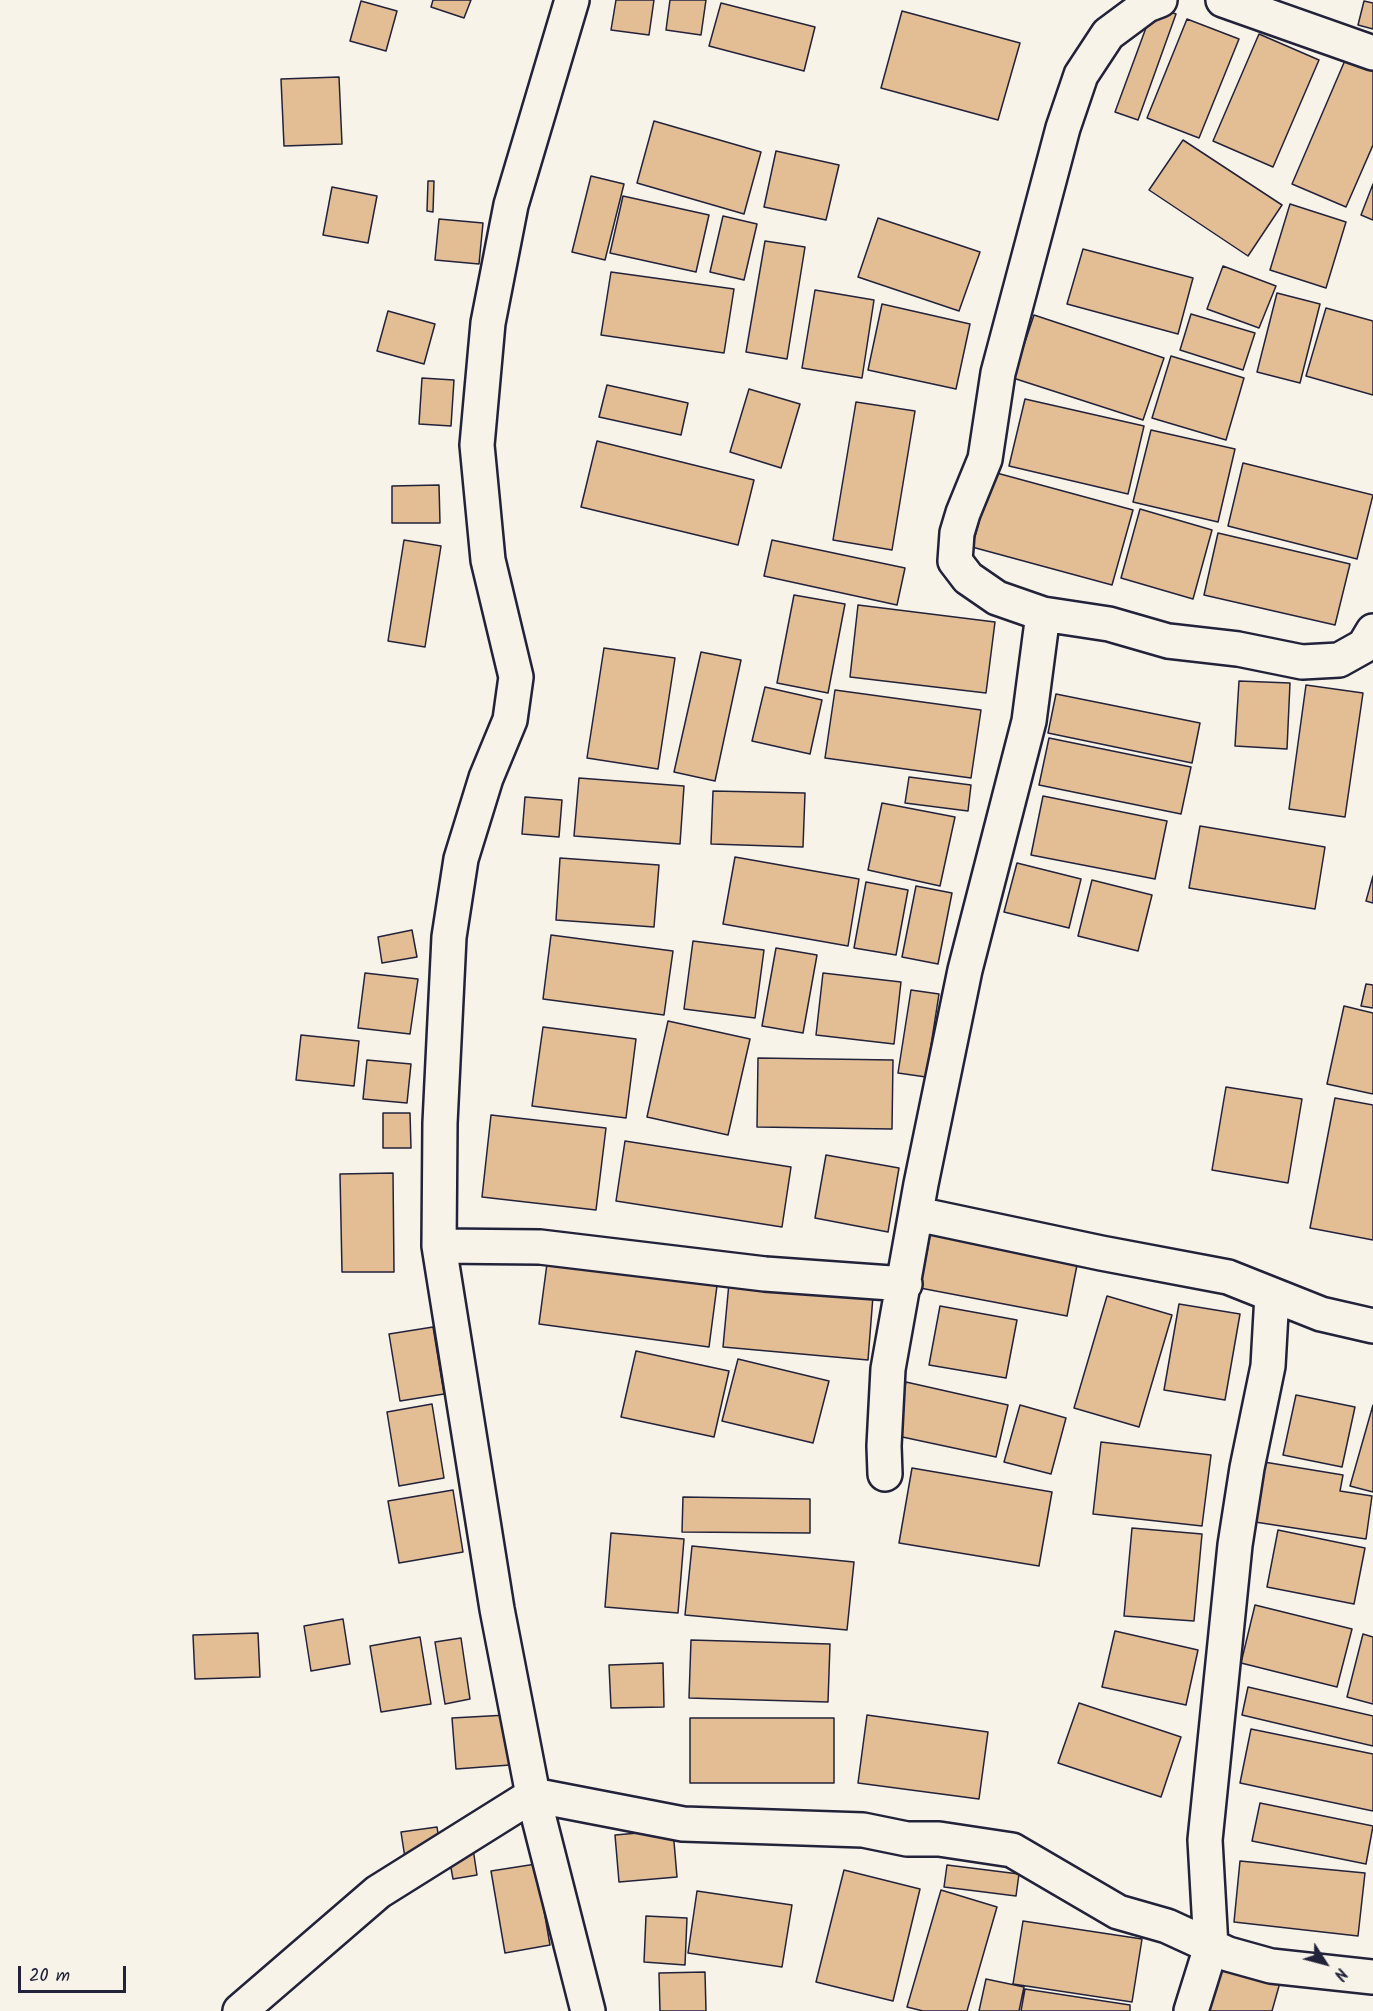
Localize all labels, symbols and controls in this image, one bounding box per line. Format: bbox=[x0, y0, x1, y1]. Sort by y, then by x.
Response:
north arrow bbox=[1295, 1933, 1355, 1993]
scale bar bbox=[21, 1954, 129, 1992]
text: 20 m bbox=[29, 1962, 70, 1991]
text: N bbox=[1327, 1962, 1353, 1985]

